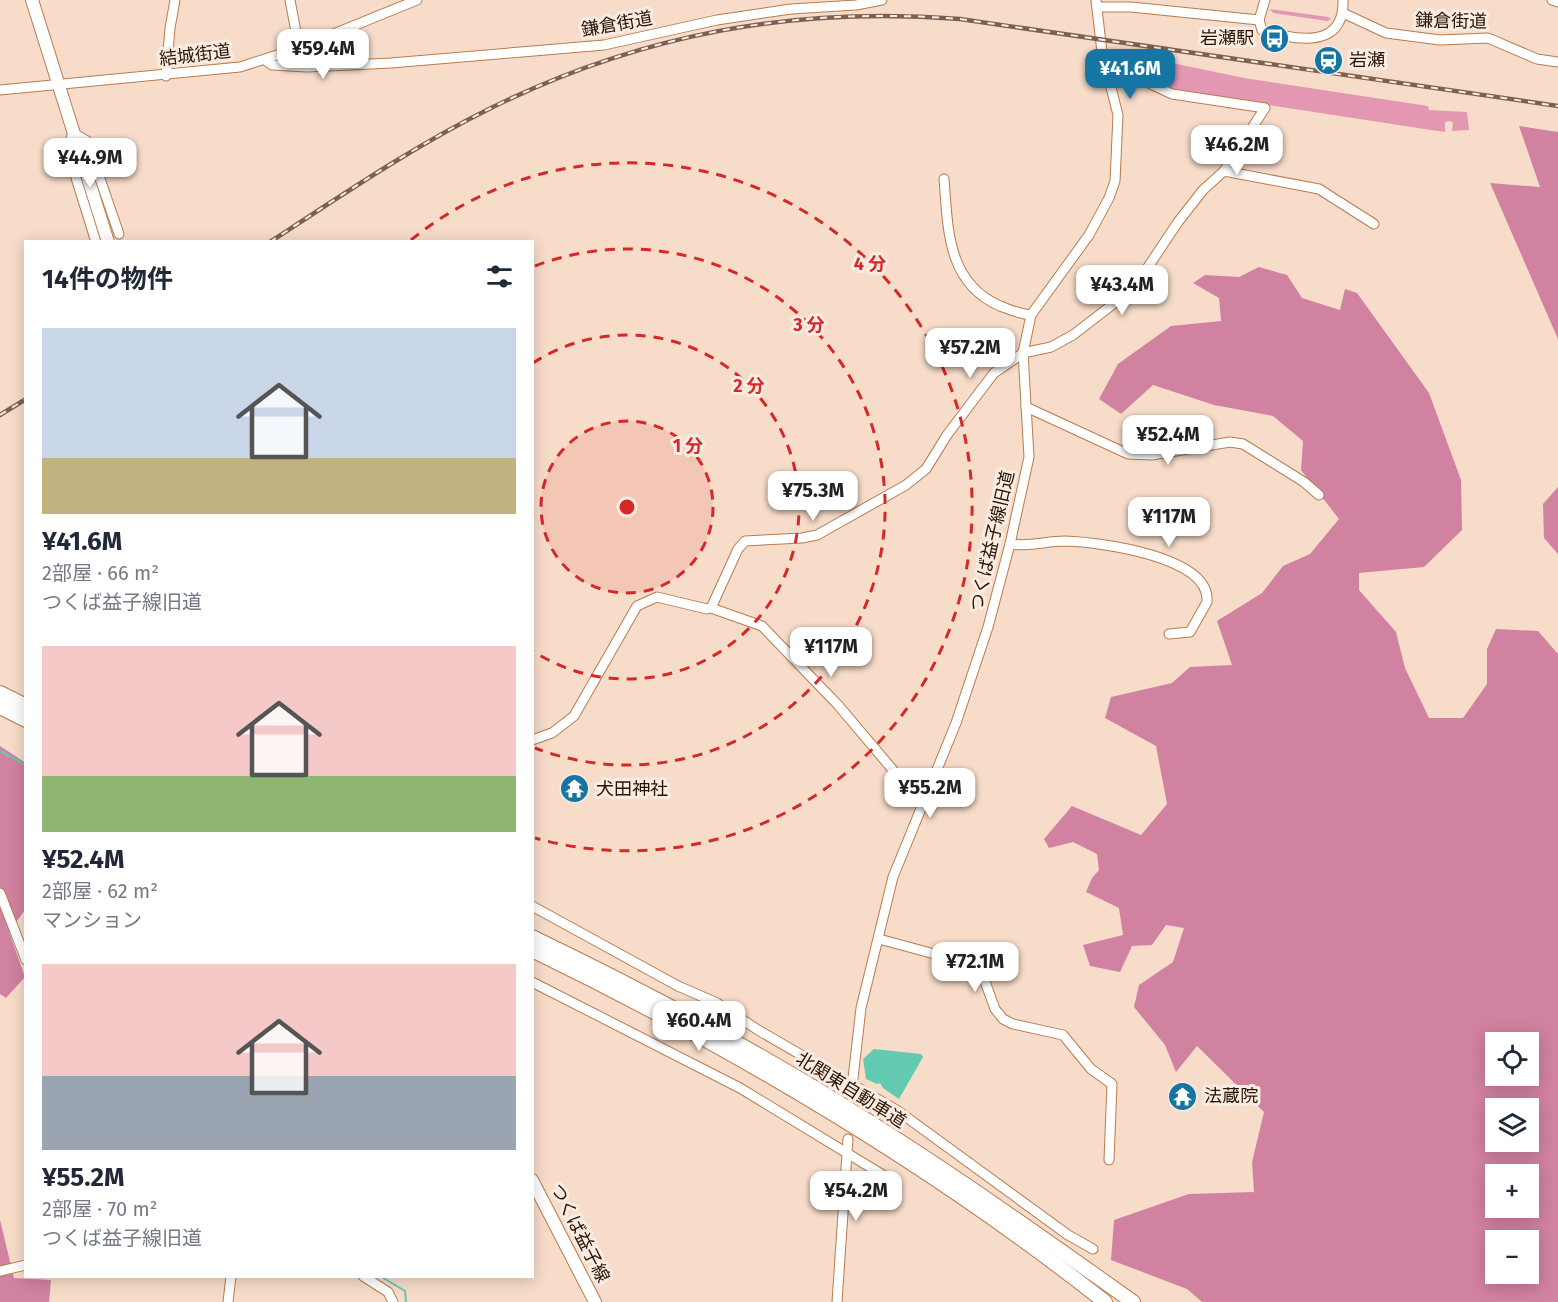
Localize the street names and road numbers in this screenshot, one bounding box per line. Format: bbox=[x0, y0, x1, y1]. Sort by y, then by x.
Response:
street label: 鎌倉街道 bbox=[580, 7, 654, 41]
street label: 鎌倉街道 bbox=[1415, 9, 1487, 33]
street label: 結城街道 bbox=[158, 40, 232, 70]
street label: つくば益子線旧道 bbox=[965, 468, 1019, 614]
street label: 北関東自動車道 bbox=[792, 1047, 910, 1133]
street label: つくば益子線 bbox=[546, 1180, 614, 1286]

